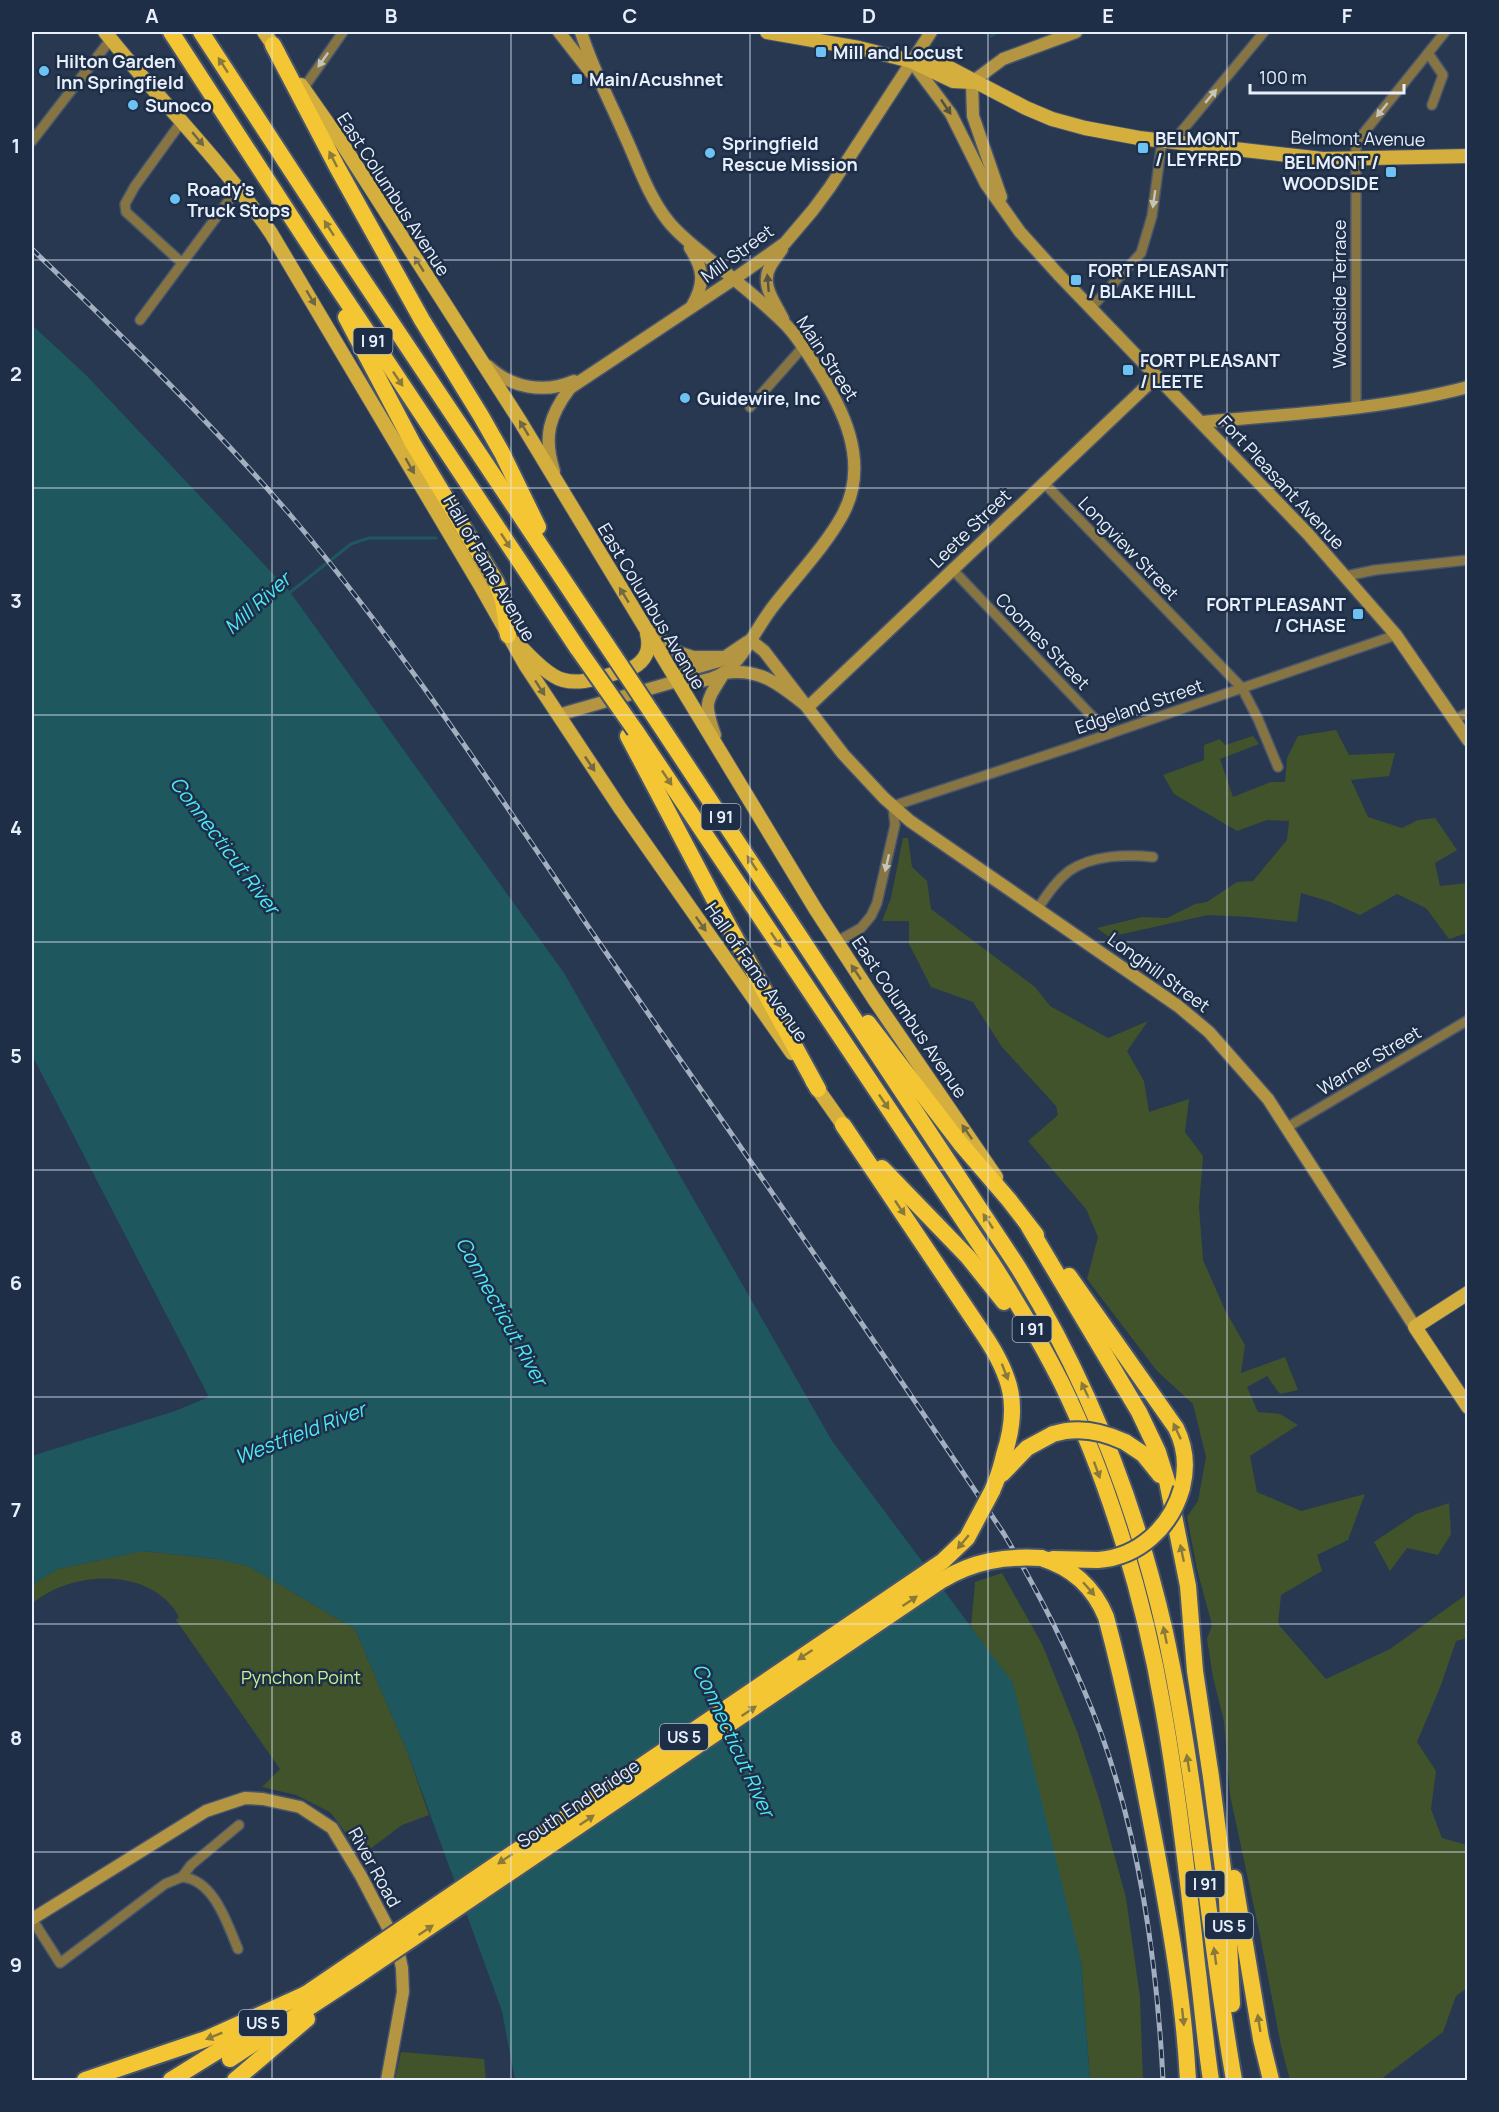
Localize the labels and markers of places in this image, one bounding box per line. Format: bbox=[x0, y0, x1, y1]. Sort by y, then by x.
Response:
place label: Mill and Locust bbox=[833, 40, 963, 64]
marker: Mill and Locust bbox=[814, 45, 828, 59]
place label: Hilton Garden Inn Springfield bbox=[56, 49, 184, 94]
marker: Hilton Garden Inn Springfield bbox=[37, 64, 51, 78]
place label: Main/Acushnet bbox=[589, 67, 723, 91]
marker: Main/Acushnet bbox=[570, 72, 584, 86]
place label: Sunoco bbox=[145, 93, 212, 117]
marker: Sunoco bbox=[126, 98, 140, 112]
place label: BELMONT / LEYFRED bbox=[1155, 126, 1242, 171]
place label: Springfield Rescue Mission bbox=[722, 131, 858, 176]
marker: BELMONT / LEYFRED bbox=[1136, 141, 1150, 155]
marker: Springfield Rescue Mission bbox=[703, 146, 717, 160]
place label: BELMONT / WOODSIDE bbox=[1282, 150, 1379, 195]
marker: BELMONT / WOODSIDE bbox=[1384, 165, 1398, 179]
place label: Roady's Truck Stops bbox=[187, 177, 290, 222]
marker: Roady's Truck Stops bbox=[168, 192, 182, 206]
place label: FORT PLEASANT / BLAKE HILL bbox=[1088, 258, 1228, 303]
marker: FORT PLEASANT / BLAKE HILL bbox=[1069, 273, 1083, 287]
place label: FORT PLEASANT / LEETE bbox=[1140, 348, 1280, 393]
marker: FORT PLEASANT / LEETE bbox=[1121, 363, 1135, 377]
place label: Guidewire, Inc bbox=[697, 386, 821, 410]
marker: Guidewire, Inc bbox=[678, 391, 692, 405]
place label: FORT PLEASANT / CHASE bbox=[1206, 592, 1346, 637]
marker: FORT PLEASANT / CHASE bbox=[1351, 607, 1365, 621]

